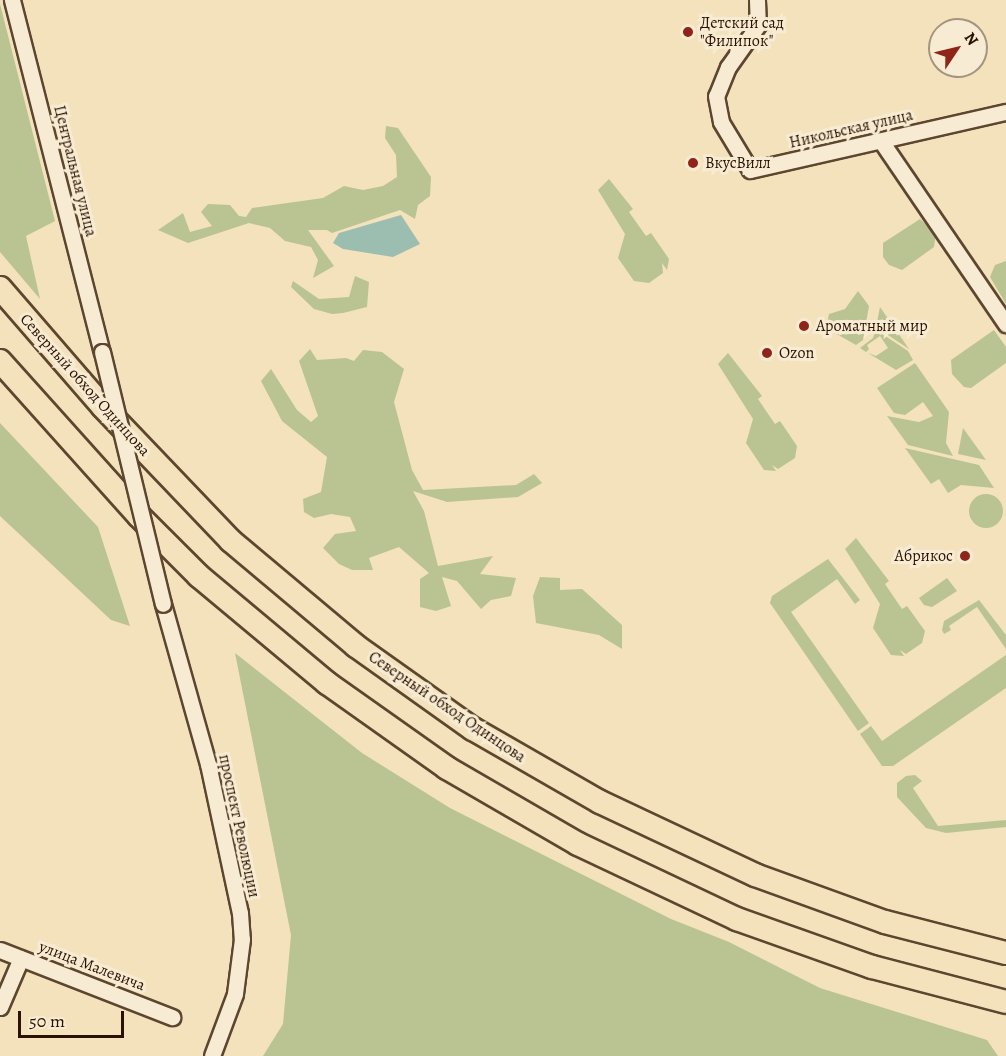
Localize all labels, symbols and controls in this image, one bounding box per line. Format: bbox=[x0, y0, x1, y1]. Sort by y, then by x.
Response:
place label: Детский сад "Филипок" bbox=[700, 13, 784, 51]
north arrow bbox=[928, 18, 988, 78]
marker: Детский сад "Филипок" bbox=[681, 25, 695, 39]
text: N bbox=[959, 28, 983, 50]
street label: Центральная улица bbox=[49, 104, 101, 238]
street label: Никольская улица bbox=[787, 105, 915, 153]
place label: ВкусВилл bbox=[705, 153, 771, 173]
marker: ВкусВилл bbox=[686, 156, 700, 170]
street label: Северный обход Одинцова bbox=[16, 310, 154, 460]
place label: Ароматный мир bbox=[816, 316, 928, 336]
marker: Ароматный мир bbox=[797, 319, 811, 333]
place label: Ozon bbox=[779, 343, 814, 363]
marker: Ozon bbox=[760, 346, 774, 360]
place label: Абрикос bbox=[895, 546, 953, 566]
marker: Абрикос bbox=[958, 549, 972, 563]
street label: Северный обход Одинцова bbox=[365, 647, 529, 767]
street label: проспект Революции bbox=[214, 753, 264, 899]
street label: улица Малевича bbox=[36, 937, 148, 995]
scale bar bbox=[21, 999, 128, 1037]
text: 50 m bbox=[29, 1009, 65, 1033]

